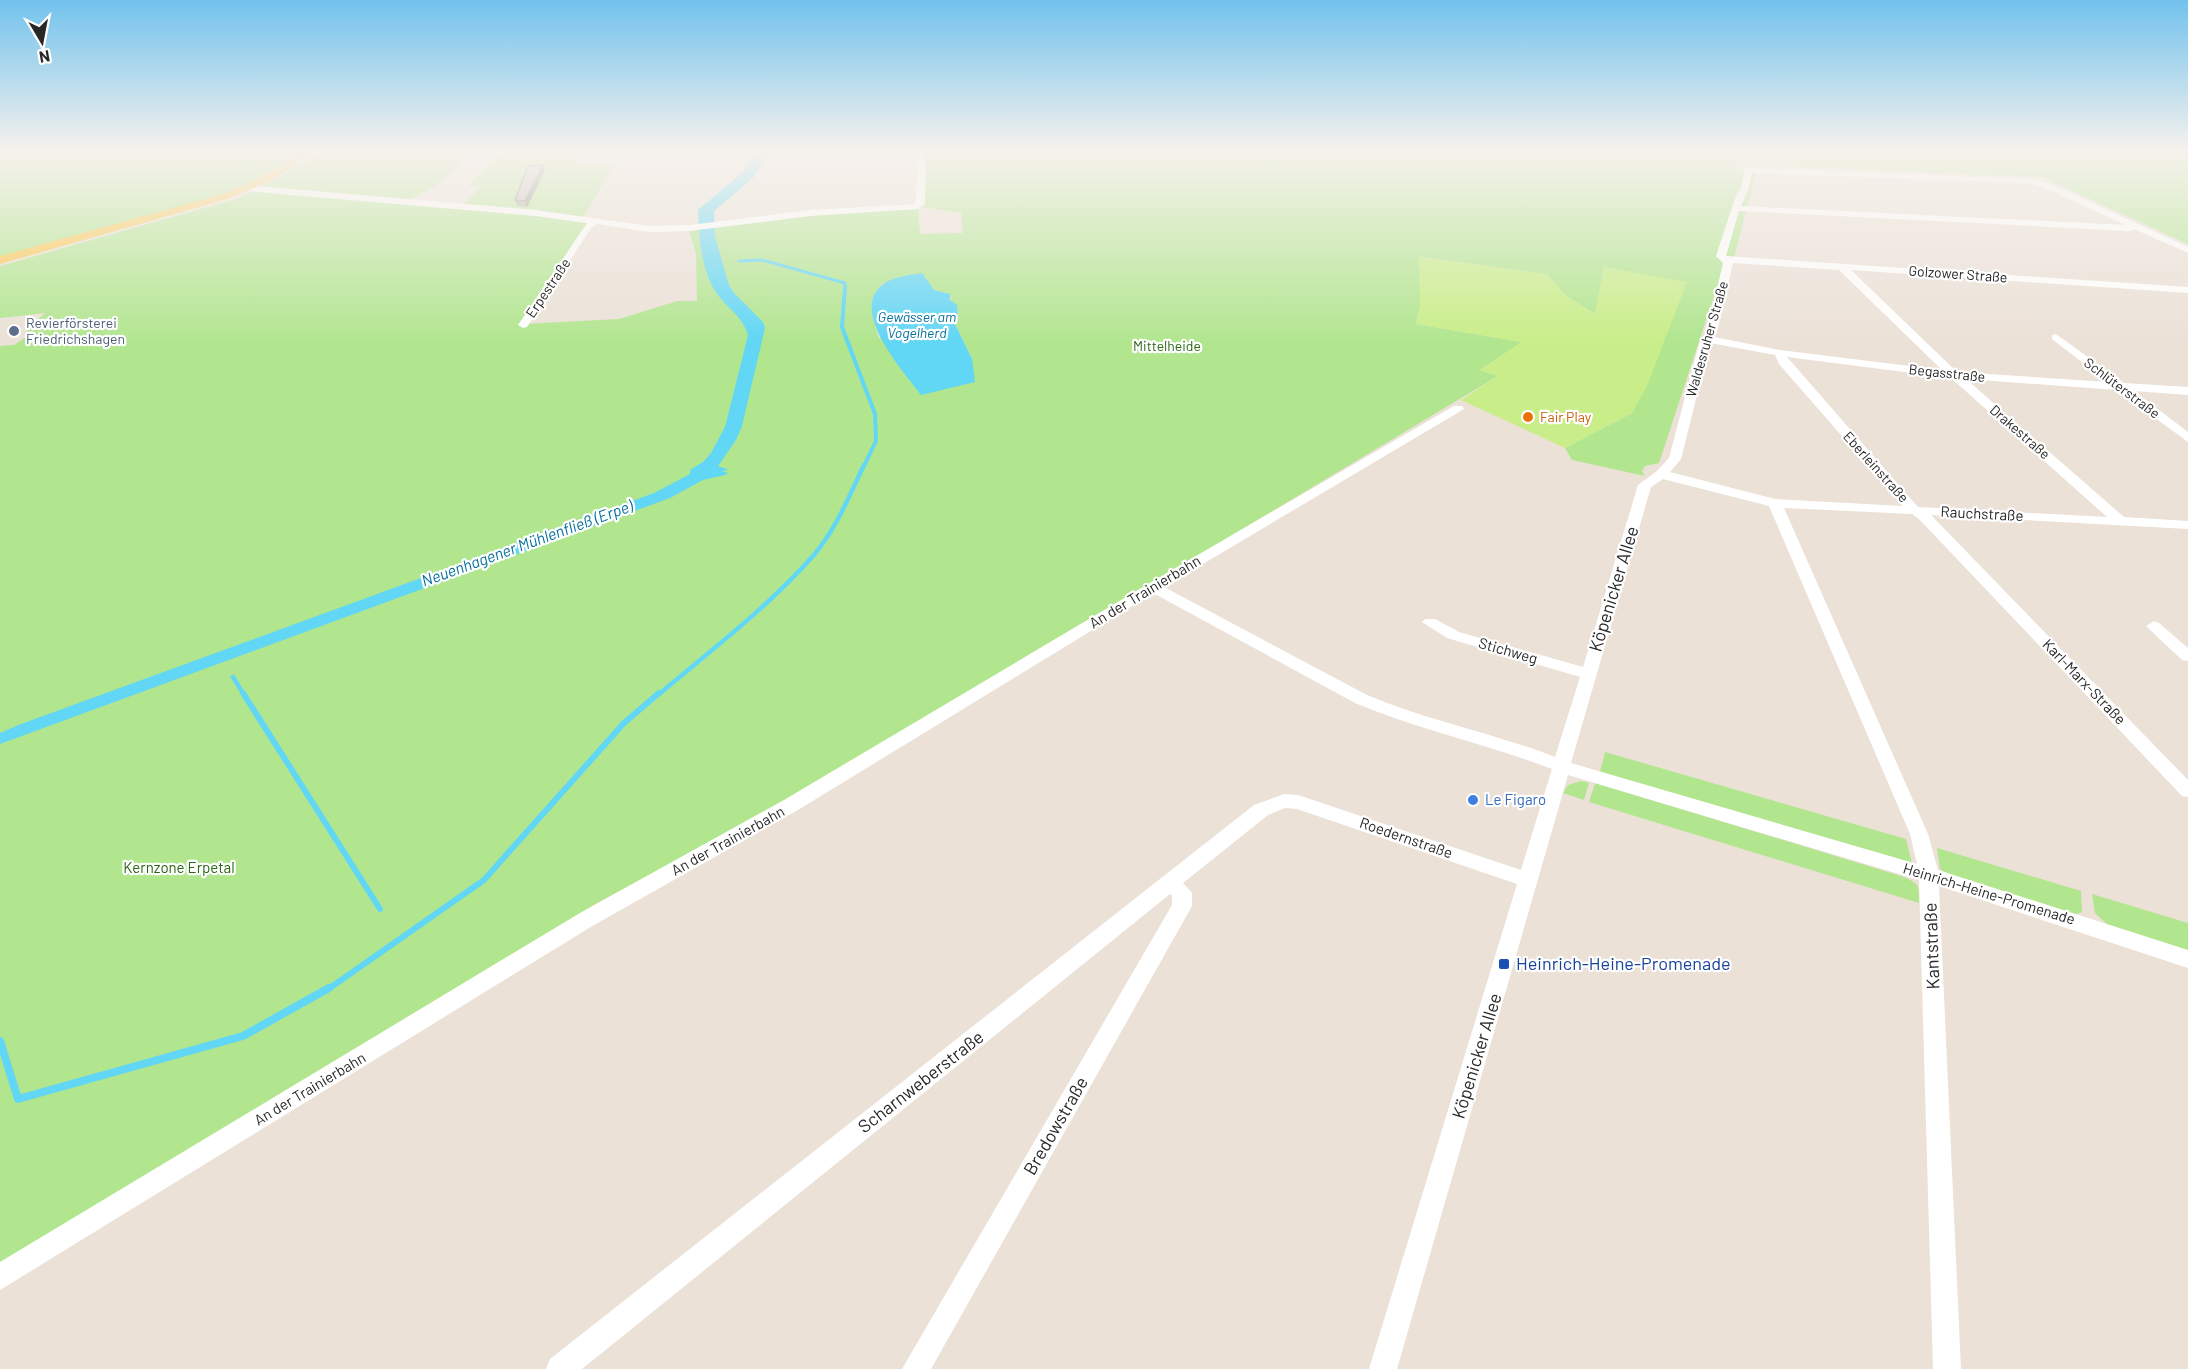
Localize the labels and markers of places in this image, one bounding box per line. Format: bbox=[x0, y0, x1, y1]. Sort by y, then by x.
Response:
place label: Revierförsterei Friedrichshagen bbox=[26, 314, 125, 347]
marker: Revierförsterei Friedrichshagen bbox=[7, 324, 21, 338]
place label: Fair Play bbox=[1540, 408, 1592, 425]
marker: Fair Play bbox=[1521, 410, 1535, 424]
place label: Le Figaro bbox=[1485, 790, 1546, 808]
marker: Le Figaro bbox=[1466, 793, 1480, 807]
place label: Heinrich-Heine-Promenade bbox=[1516, 952, 1731, 974]
marker: Heinrich-Heine-Promenade bbox=[1497, 957, 1511, 971]

